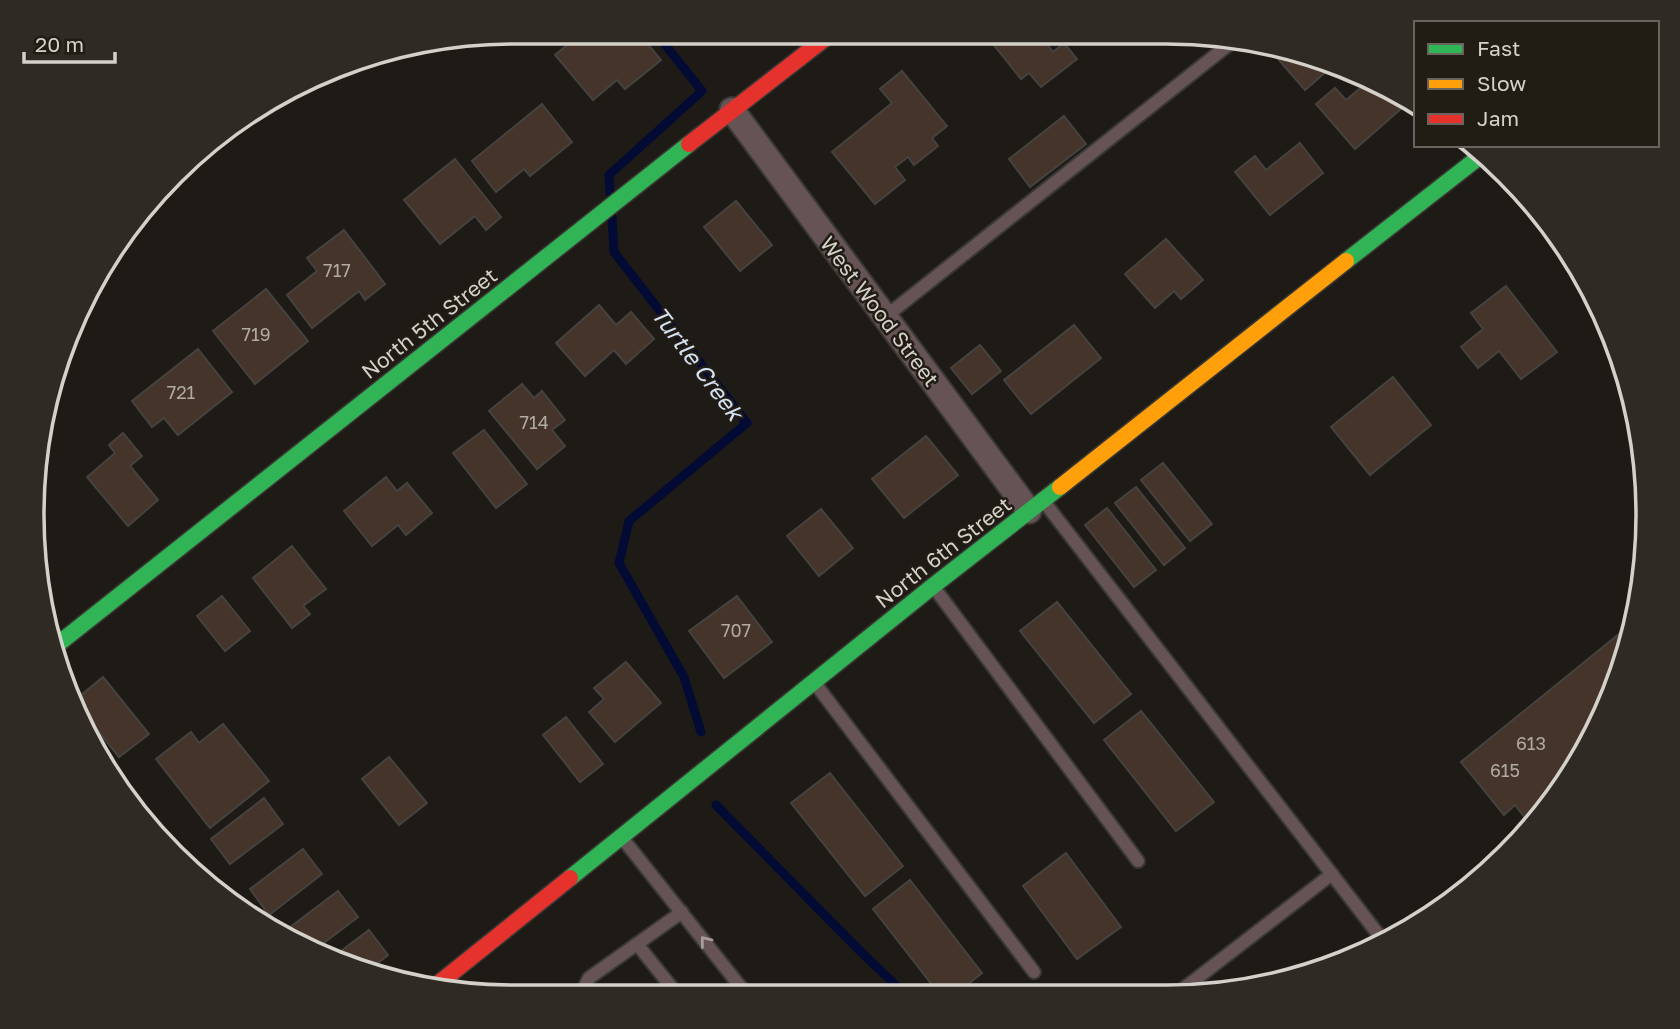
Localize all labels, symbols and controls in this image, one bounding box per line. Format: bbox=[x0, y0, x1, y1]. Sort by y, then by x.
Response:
scale bar bbox=[24, 21, 116, 65]
legend bbox=[1414, 21, 1659, 147]
text: 20 m bbox=[35, 31, 84, 57]
text: Fast bbox=[1477, 35, 1520, 61]
text: Slow bbox=[1477, 70, 1526, 96]
text: Jam bbox=[1477, 105, 1519, 131]
street label: West Wood Street bbox=[815, 231, 945, 391]
house number: 717 bbox=[323, 259, 351, 281]
street label: North 5th Street bbox=[356, 262, 502, 384]
water label: Turtle Creek bbox=[646, 301, 751, 427]
house number: 719 bbox=[241, 323, 271, 345]
house number: 721 bbox=[167, 381, 196, 403]
house number: 714 bbox=[519, 411, 549, 433]
street label: North 6th Street bbox=[870, 491, 1016, 613]
house number: 707 bbox=[721, 619, 751, 641]
house number: 613 bbox=[1516, 732, 1546, 754]
house number: 615 bbox=[1490, 759, 1520, 781]
one-way arrow bbox=[700, 936, 713, 949]

